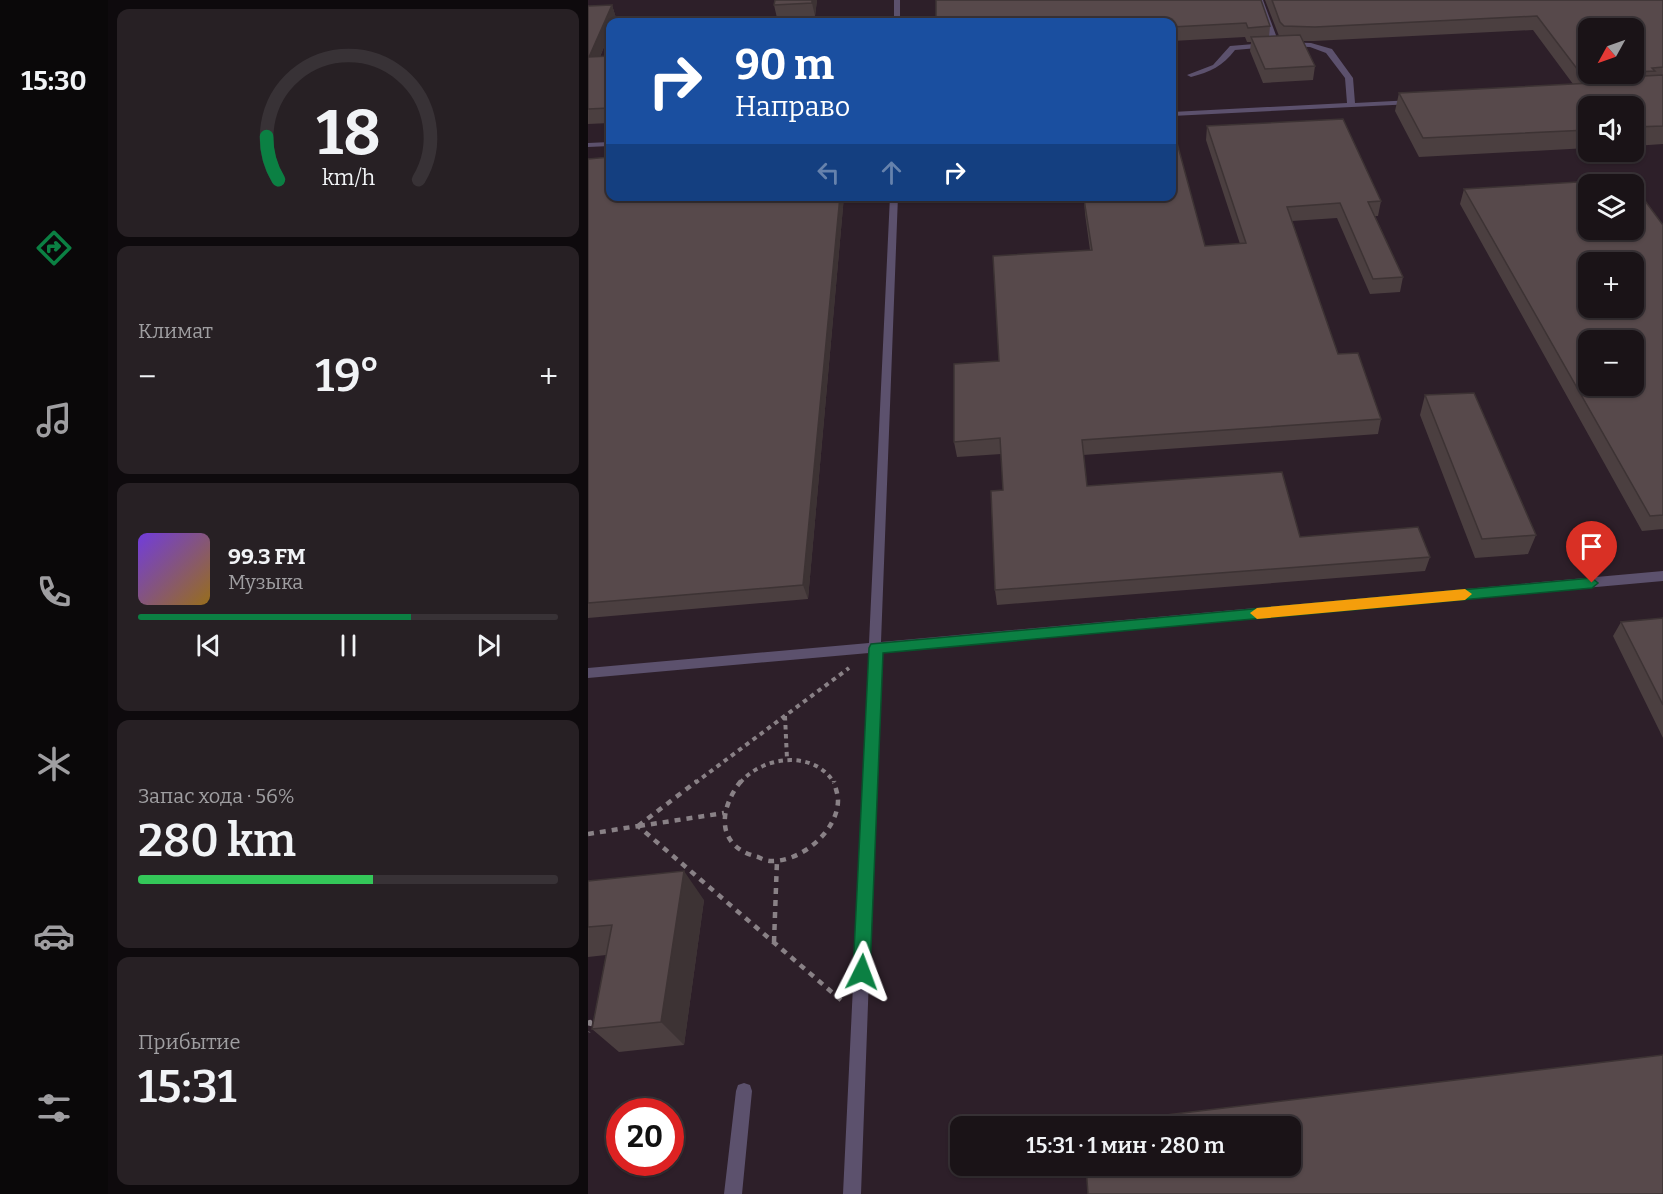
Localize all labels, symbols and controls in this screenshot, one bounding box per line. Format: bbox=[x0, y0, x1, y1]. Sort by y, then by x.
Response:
north arrow bbox=[1578, 18, 1644, 84]
map controls bbox=[1578, 18, 1644, 396]
text: 90 m bbox=[735, 40, 834, 90]
icon: right bbox=[636, 42, 714, 120]
text: 15:30 bbox=[21, 65, 87, 97]
text: Направо bbox=[735, 91, 850, 123]
text: 18 bbox=[316, 96, 380, 171]
button: sound bbox=[1578, 96, 1644, 162]
icon: left bbox=[812, 156, 845, 189]
icon: ahead bbox=[875, 156, 908, 189]
icon: right bbox=[938, 156, 971, 189]
text: km/h bbox=[321, 165, 375, 191]
button: layers bbox=[1578, 174, 1644, 240]
icon: directions bbox=[33, 227, 75, 269]
button: + bbox=[1578, 252, 1644, 318]
text: Климат bbox=[138, 319, 213, 343]
button: − bbox=[1578, 330, 1644, 396]
text: 19° bbox=[315, 349, 380, 403]
text: − bbox=[138, 357, 156, 397]
text: + bbox=[539, 357, 558, 397]
icon: music bbox=[33, 399, 75, 441]
pin bbox=[1566, 521, 1617, 583]
icon: arrive bbox=[1575, 530, 1608, 563]
text: 99.3 FM bbox=[228, 543, 306, 570]
text: Музыка bbox=[228, 570, 303, 594]
icon: phone bbox=[33, 571, 75, 613]
icon: previous bbox=[192, 629, 225, 662]
icon: pause bbox=[332, 629, 365, 662]
icon: next bbox=[472, 629, 505, 662]
icon: climate bbox=[33, 743, 75, 785]
text: Запас хода · 56% bbox=[138, 784, 295, 808]
text: 280 km bbox=[138, 814, 296, 868]
icon: car bbox=[33, 915, 75, 957]
position arrow bbox=[830, 940, 894, 1004]
text: Прибытие bbox=[138, 1030, 240, 1054]
text: 15:31 bbox=[138, 1060, 237, 1114]
icon: filters bbox=[33, 1087, 75, 1129]
speed limit sign: 20 bbox=[606, 1098, 684, 1176]
text: 15:31 · 1 мин · 280 m bbox=[1026, 1132, 1225, 1159]

